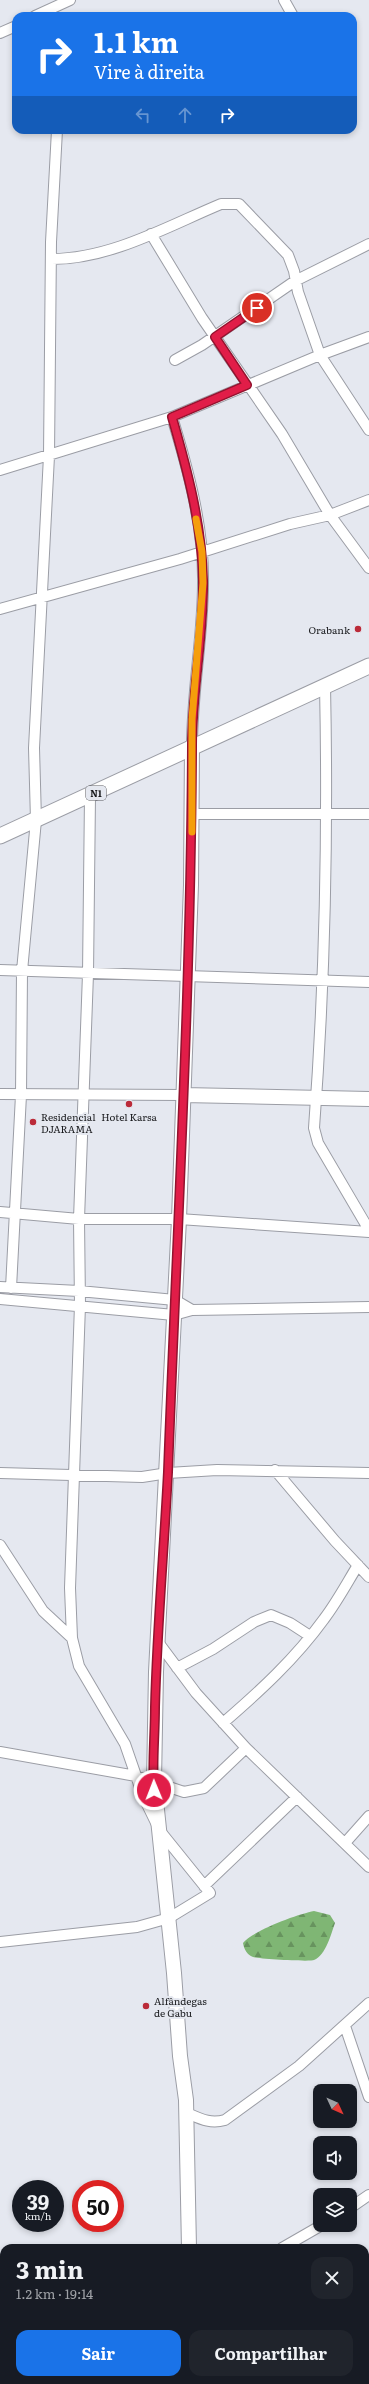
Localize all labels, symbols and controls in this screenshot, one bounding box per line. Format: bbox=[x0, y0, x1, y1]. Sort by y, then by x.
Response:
text: 1.1 km bbox=[94, 20, 179, 62]
icon: right bbox=[28, 28, 80, 80]
text: Vire à direita bbox=[94, 58, 205, 85]
icon: left bbox=[132, 104, 154, 126]
icon: ahead bbox=[174, 104, 196, 126]
icon: right bbox=[216, 104, 238, 126]
pin bbox=[240, 291, 274, 325]
icon: arrive bbox=[246, 297, 268, 319]
place label: Orabank bbox=[309, 622, 351, 637]
marker: Orabank bbox=[353, 624, 363, 634]
road number: N1 bbox=[86, 786, 106, 800]
marker: Hotel Karsa bbox=[124, 1099, 134, 1109]
place label: Residencial DJARAMA bbox=[41, 1109, 96, 1136]
place label: Hotel Karsa bbox=[101, 1109, 157, 1124]
marker: Residencial DJARAMA bbox=[28, 1117, 38, 1127]
position arrow bbox=[133, 1769, 175, 1811]
place label: Alfândegas de Gabu bbox=[154, 1993, 207, 2020]
marker: Alfândegas de Gabu bbox=[141, 2001, 151, 2011]
north arrow bbox=[313, 2084, 357, 2128]
map controls bbox=[313, 2084, 357, 2232]
button: sound bbox=[313, 2136, 357, 2180]
speed limit sign: 50 bbox=[72, 2180, 124, 2232]
text: 39 bbox=[27, 2186, 49, 2216]
button: layers bbox=[313, 2188, 357, 2232]
text: km/h bbox=[25, 2208, 51, 2223]
text: 3 min bbox=[16, 2251, 84, 2286]
button: close bbox=[311, 2257, 353, 2299]
text: 1.2 km · 19:14 bbox=[16, 2284, 93, 2303]
button: Sair bbox=[16, 2330, 181, 2376]
button: Compartilhar bbox=[189, 2330, 353, 2376]

